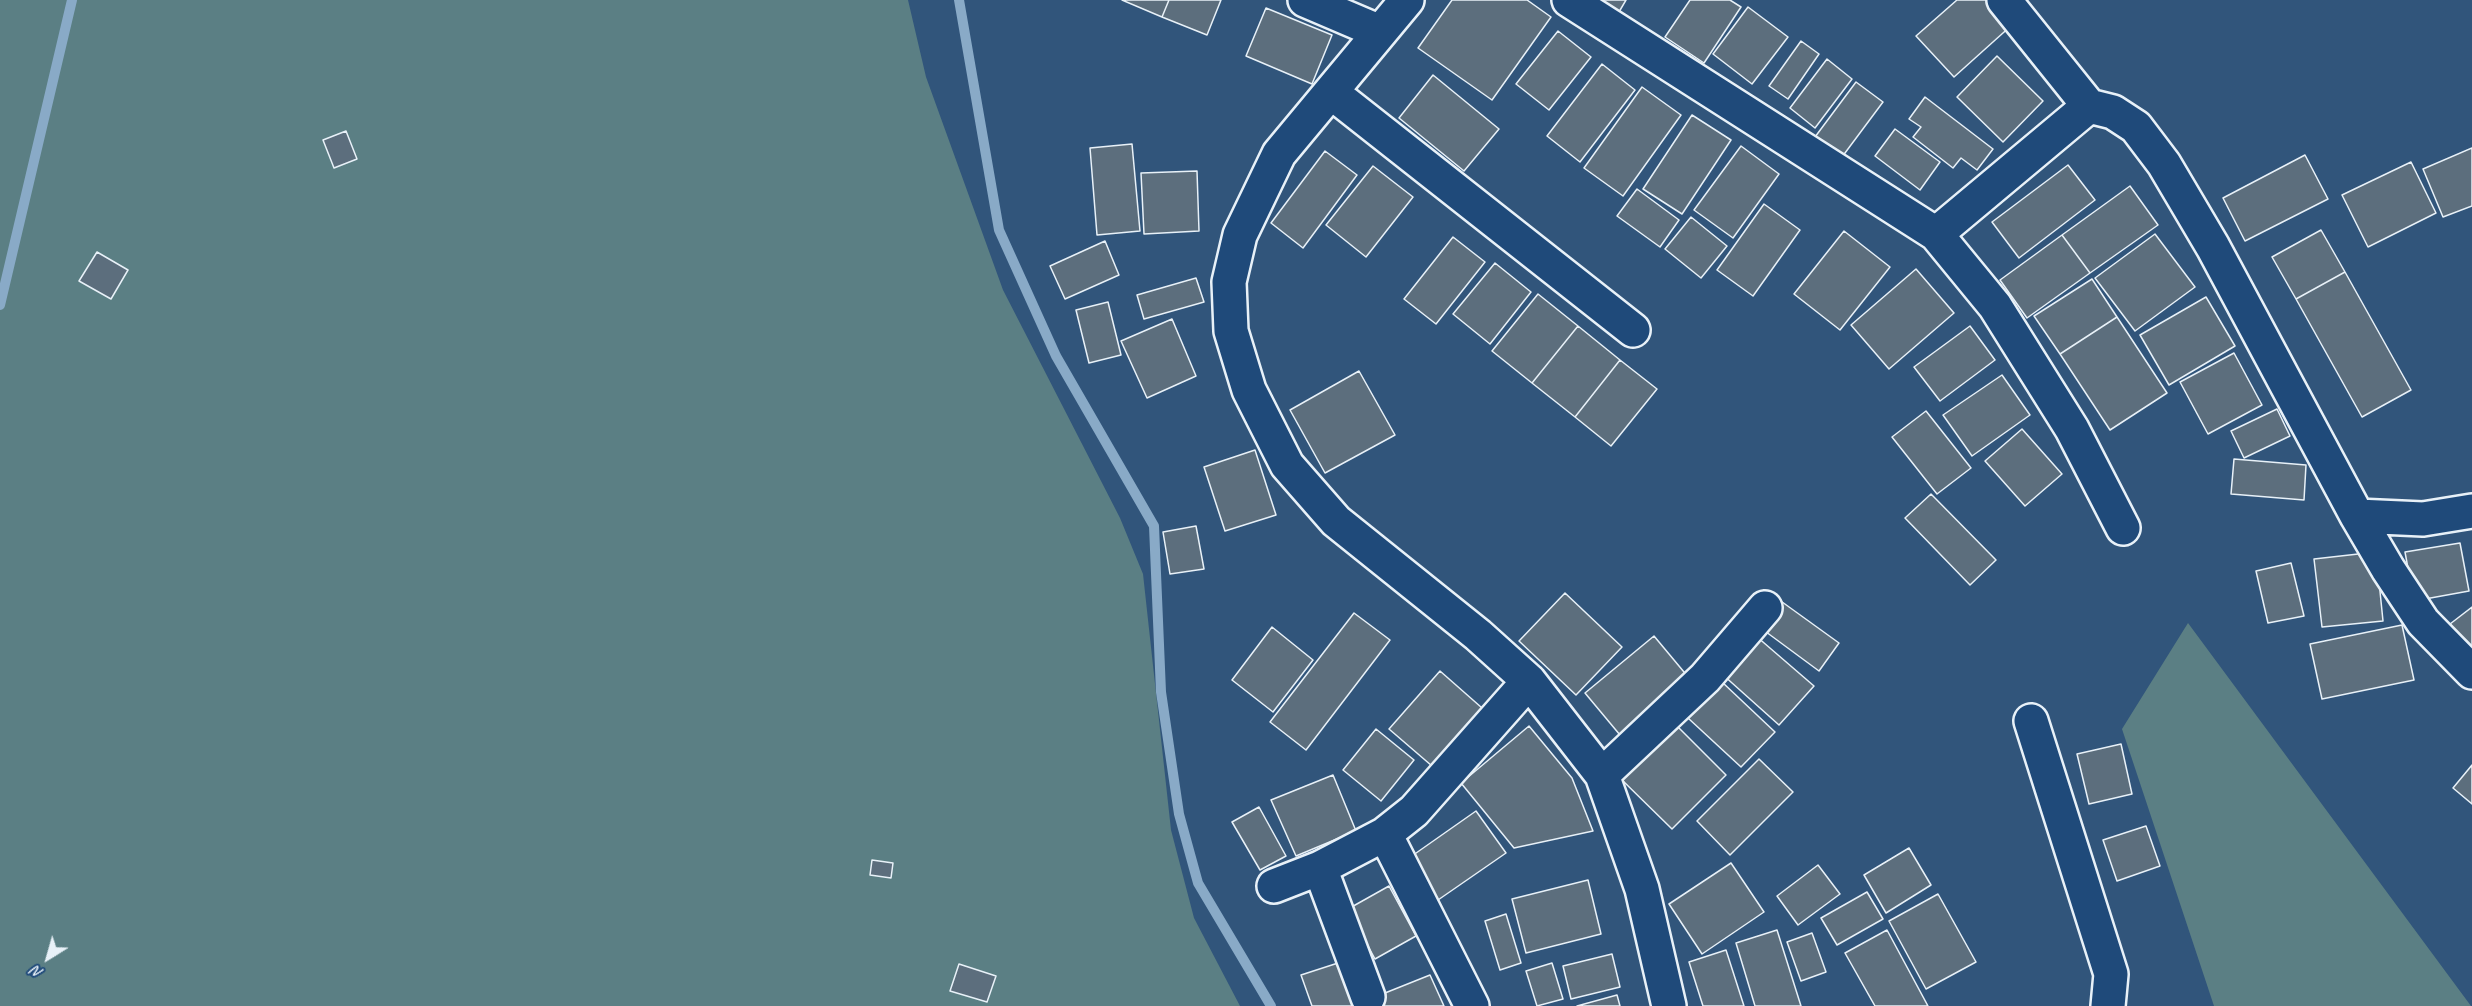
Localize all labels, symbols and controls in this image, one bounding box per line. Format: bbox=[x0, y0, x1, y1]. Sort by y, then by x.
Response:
north arrow bbox=[18, 928, 78, 988]
text: N bbox=[27, 961, 47, 983]

